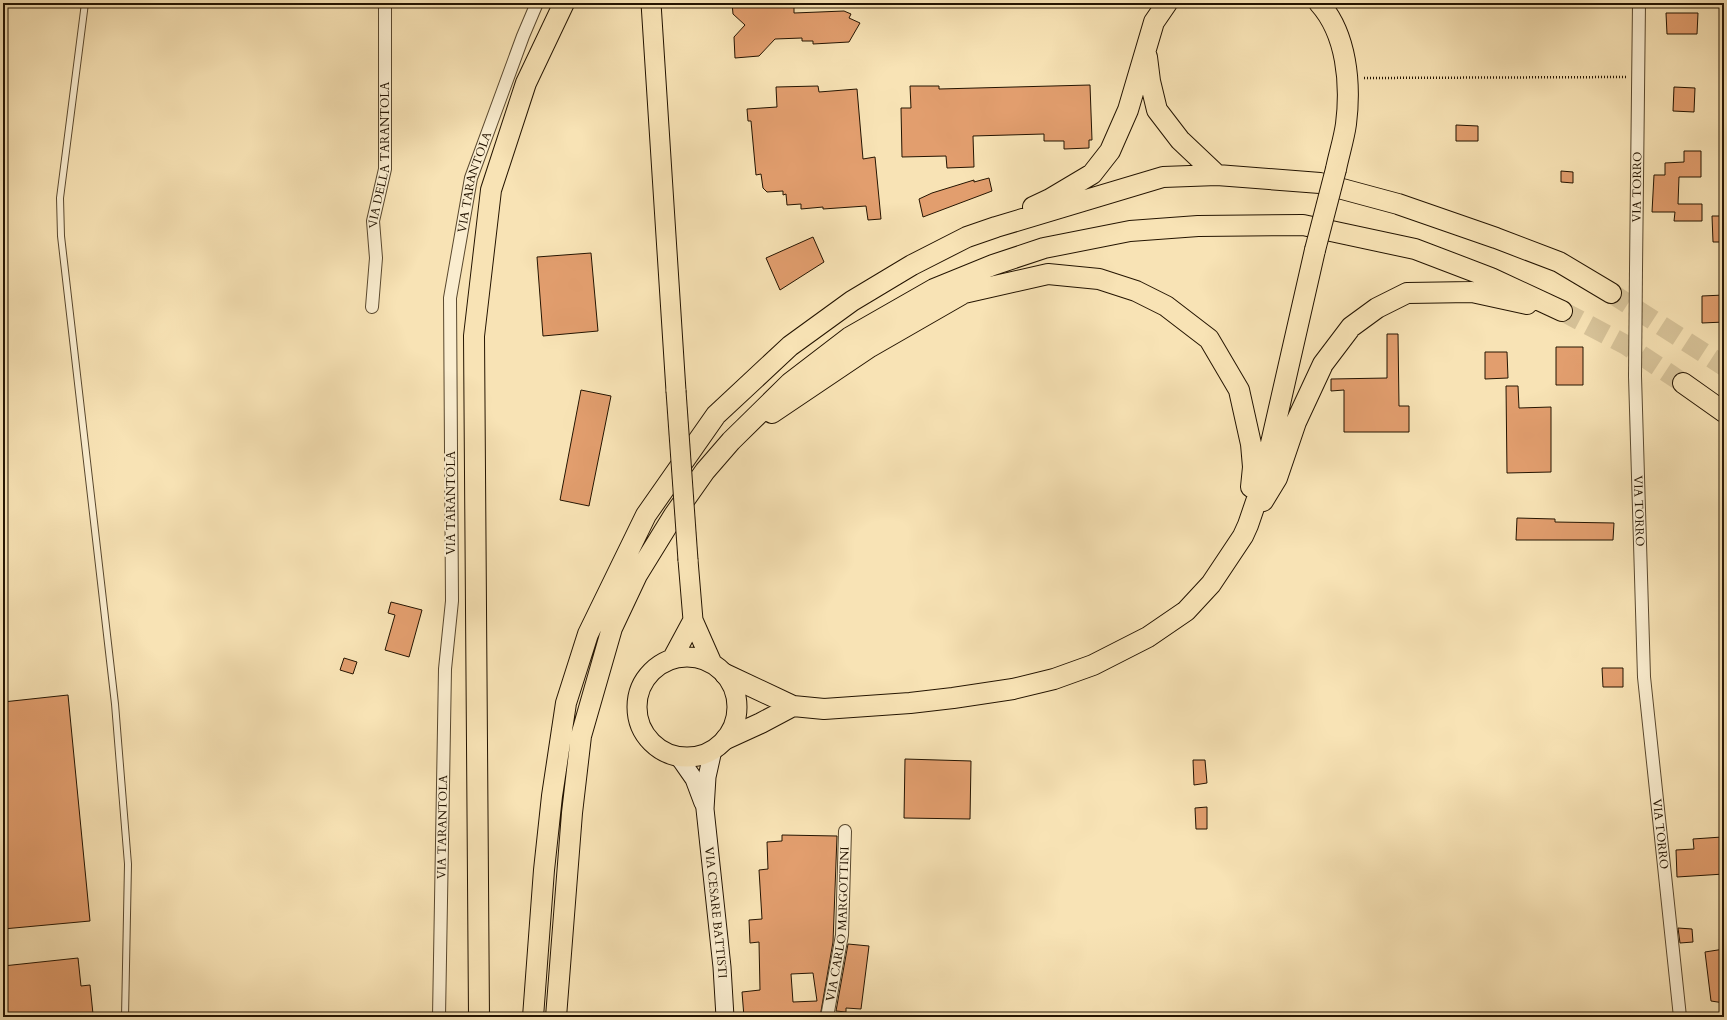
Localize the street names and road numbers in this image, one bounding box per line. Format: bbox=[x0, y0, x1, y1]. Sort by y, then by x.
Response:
street label: VIA DELLA TARANTOLA bbox=[365, 81, 393, 229]
street label: VIA TARANTOLA bbox=[454, 129, 495, 234]
street label: VIA TORRO bbox=[1629, 151, 1645, 223]
street label: VIA TARANTOLA bbox=[443, 451, 459, 555]
street label: VIA TORRO bbox=[1630, 475, 1648, 547]
street label: VIA TARANTOLA bbox=[433, 774, 451, 879]
street label: VIA TORRO bbox=[1649, 798, 1672, 870]
street label: VIA CESARE BATTISTI bbox=[701, 846, 731, 979]
street label: VIA CARLO MARGOTTINI bbox=[822, 846, 853, 1003]

